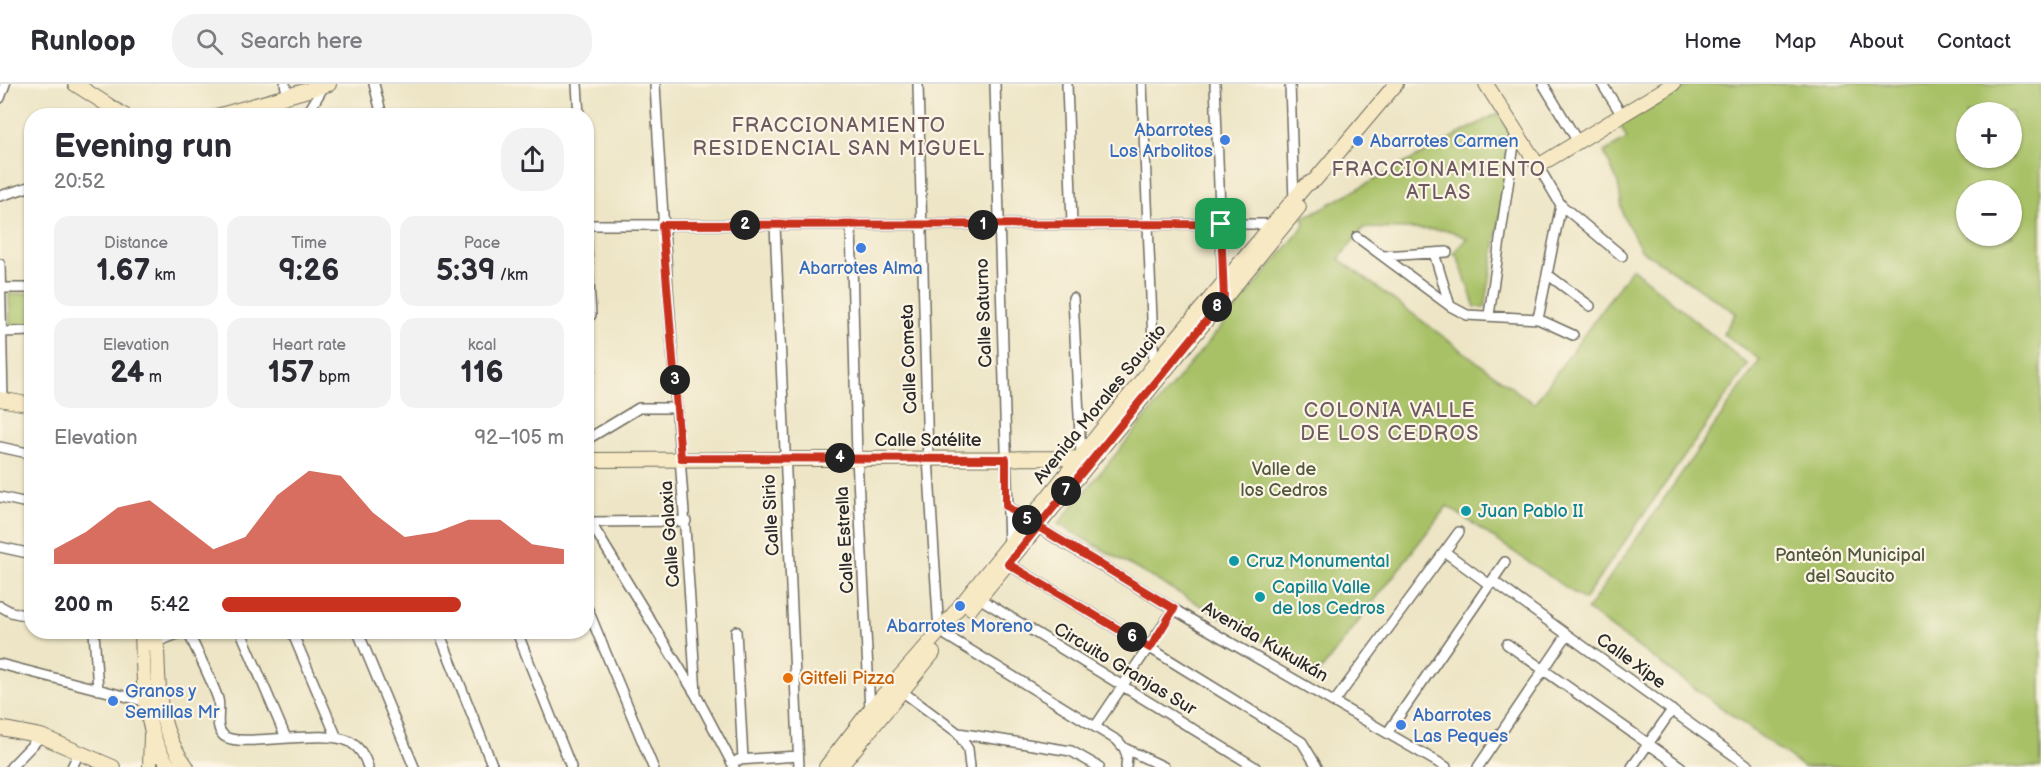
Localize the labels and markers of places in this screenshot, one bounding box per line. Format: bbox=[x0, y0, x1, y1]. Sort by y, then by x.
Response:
place label: Abarrotes Los Arbolitos bbox=[1109, 120, 1213, 162]
place label: Abarrotes Carmen bbox=[1370, 131, 1519, 152]
marker: Abarrotes Los Arbolitos bbox=[1218, 133, 1232, 147]
marker: Abarrotes Carmen bbox=[1351, 134, 1365, 148]
pin bbox=[1195, 198, 1246, 249]
pin: 2 bbox=[730, 210, 760, 240]
pin: 1 bbox=[968, 210, 998, 240]
marker: Abarrotes Alma bbox=[854, 241, 868, 255]
place label: Abarrotes Alma bbox=[799, 258, 923, 279]
pin: 8 bbox=[1202, 292, 1232, 322]
pin: 3 bbox=[660, 365, 690, 395]
pin: 4 bbox=[825, 443, 855, 473]
pin: 7 bbox=[1051, 476, 1081, 506]
place label: Juan Pablo II bbox=[1478, 501, 1584, 522]
marker: Juan Pablo II bbox=[1459, 504, 1473, 518]
pin: 5 bbox=[1012, 505, 1042, 535]
place label: Cruz Monumental bbox=[1246, 551, 1390, 572]
marker: Cruz Monumental bbox=[1227, 554, 1241, 568]
place label: Capilla Valle de los Cedros bbox=[1272, 577, 1385, 619]
marker: Capilla Valle de los Cedros bbox=[1253, 590, 1267, 604]
marker: Abarrotes Moreno bbox=[953, 599, 967, 613]
place label: Abarrotes Moreno bbox=[887, 616, 1033, 637]
pin: 6 bbox=[1117, 622, 1147, 652]
place label: Gitfeli Pizza bbox=[800, 668, 895, 689]
marker: Gitfeli Pizza bbox=[781, 671, 795, 685]
place label: Granos y Semillas Mr bbox=[125, 681, 220, 723]
marker: Granos y Semillas Mr bbox=[106, 694, 120, 708]
place label: Abarrotes Las Peques bbox=[1413, 705, 1508, 747]
marker: Abarrotes Las Peques bbox=[1394, 718, 1408, 732]

